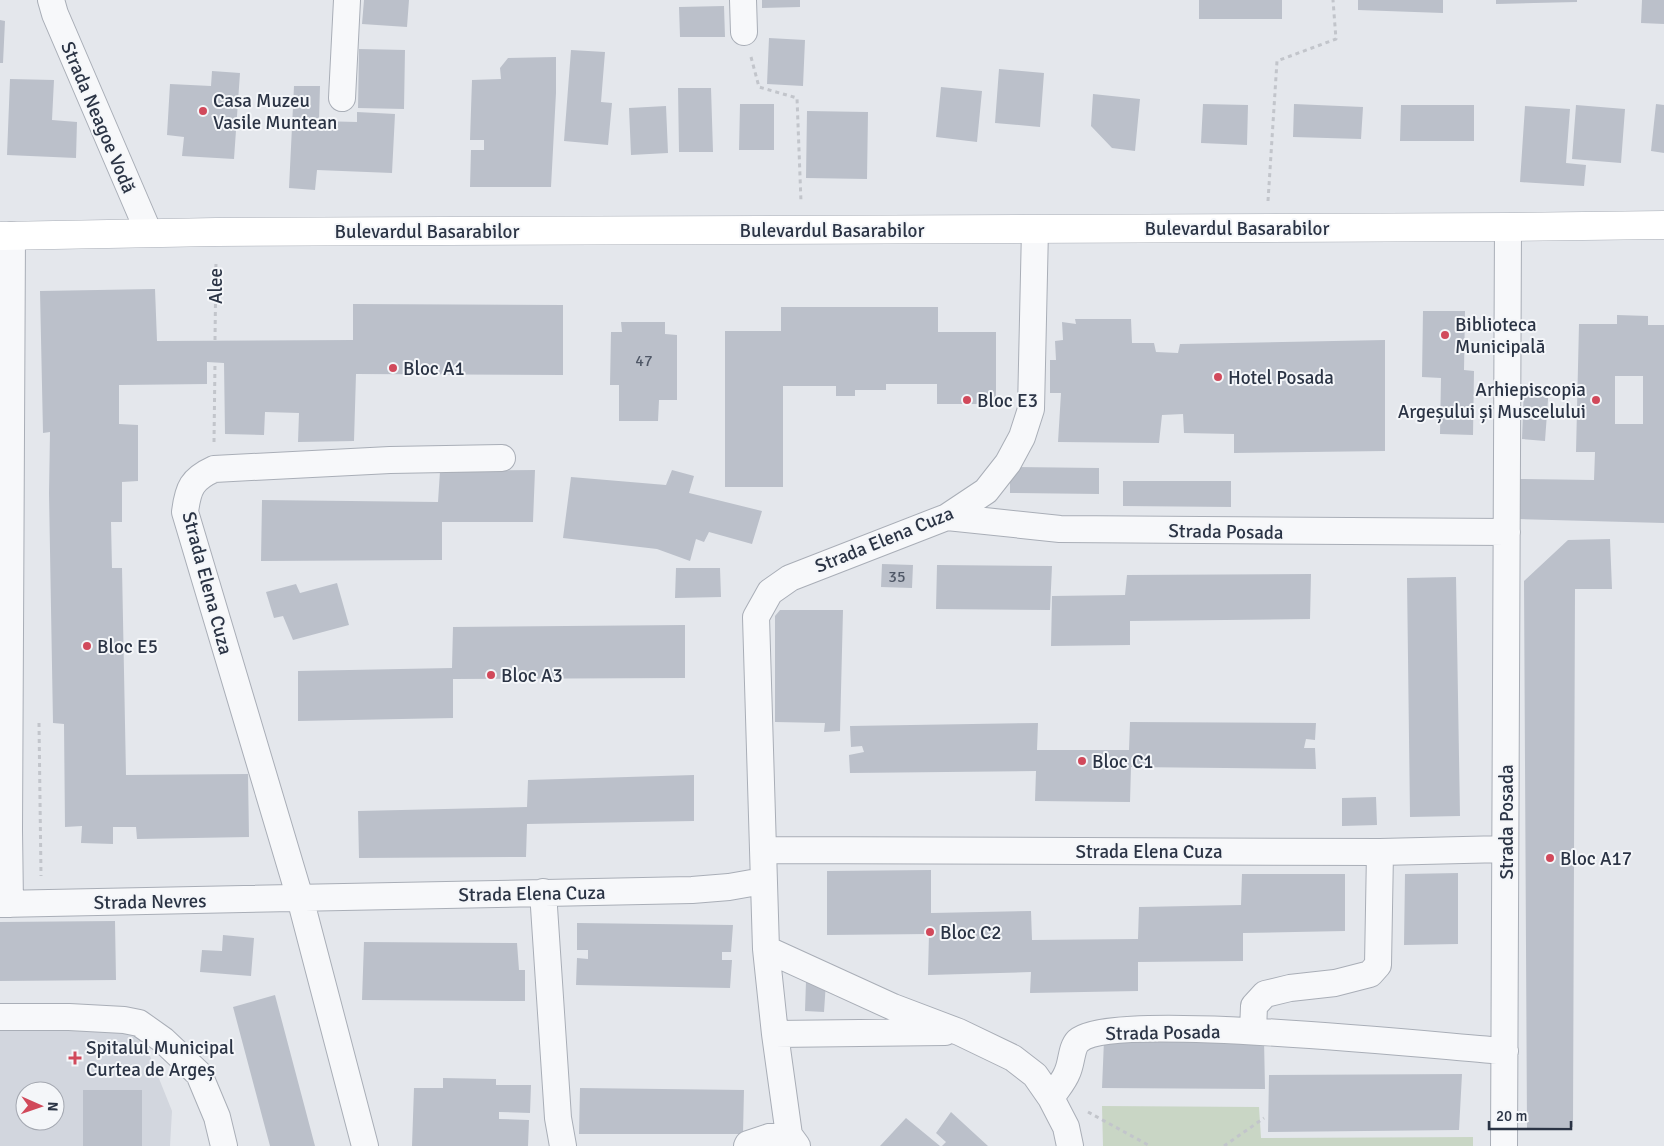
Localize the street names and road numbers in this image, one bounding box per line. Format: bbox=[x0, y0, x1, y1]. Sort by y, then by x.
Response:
street label: Strada Neagoe Vodă bbox=[55, 38, 141, 197]
street label: Bulevardul Basarabilor bbox=[1145, 217, 1329, 241]
street label: Bulevardul Basarabilor bbox=[740, 219, 924, 243]
street label: Bulevardul Basarabilor bbox=[335, 220, 519, 244]
street label: Alee bbox=[204, 268, 228, 304]
street label: Strada Elena Cuza bbox=[812, 501, 957, 579]
street label: Strada Elena Cuza bbox=[176, 509, 238, 657]
street label: Strada Posada bbox=[1168, 519, 1284, 545]
street label: Strada Posada bbox=[1495, 764, 1519, 880]
street label: Strada Elena Cuza bbox=[1075, 840, 1223, 864]
street label: Strada Elena Cuza bbox=[458, 881, 606, 907]
street label: Strada Nevres bbox=[93, 889, 207, 915]
street label: Strada Posada bbox=[1105, 1020, 1221, 1046]

